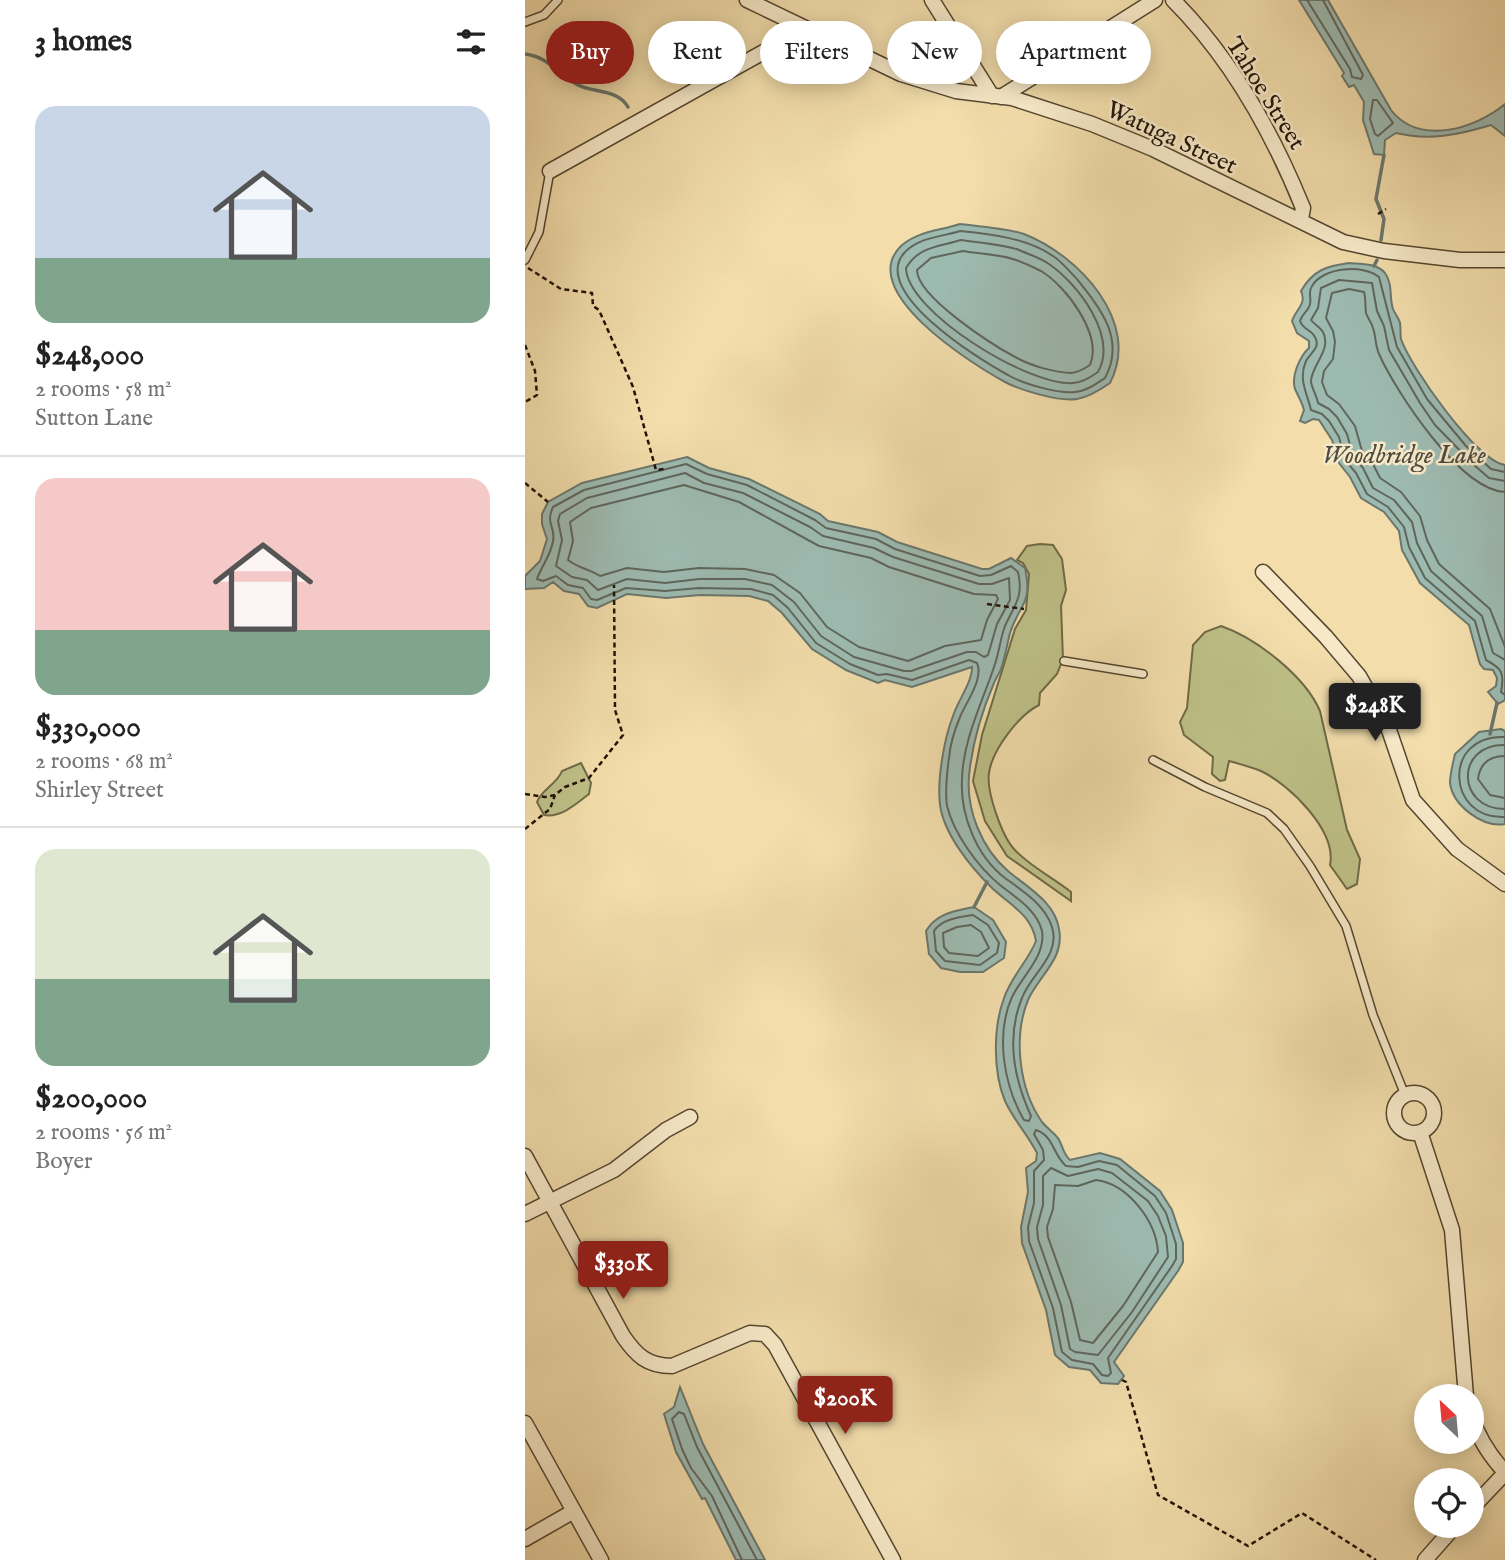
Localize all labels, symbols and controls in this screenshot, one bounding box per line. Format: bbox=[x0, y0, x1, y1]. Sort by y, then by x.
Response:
chip: Buy bbox=[546, 21, 634, 84]
chip: Rent bbox=[648, 21, 746, 84]
chip: Filters bbox=[760, 21, 873, 84]
chip: New bbox=[887, 21, 982, 84]
chip: Apartment bbox=[996, 21, 1151, 84]
text: 3 homes bbox=[35, 23, 132, 61]
icon: filters bbox=[452, 23, 490, 61]
street label: Tahoe Street bbox=[1218, 31, 1312, 156]
street label: Watuga Street bbox=[1101, 95, 1242, 182]
icon: home bbox=[200, 152, 326, 278]
text: $248,000 bbox=[35, 337, 144, 375]
text: 2 rooms · 58 m² bbox=[35, 375, 172, 404]
text: Sutton Lane bbox=[35, 404, 153, 433]
water label: Woodbridge Lake bbox=[1322, 439, 1486, 473]
icon: home bbox=[200, 524, 326, 650]
pin: $248K bbox=[1326, 684, 1424, 743]
text: $248K bbox=[1345, 691, 1405, 720]
text: $330,000 bbox=[35, 709, 141, 747]
text: 2 rooms · 68 m² bbox=[35, 747, 173, 776]
text: Shirley Street bbox=[35, 776, 164, 805]
icon: home bbox=[200, 895, 326, 1021]
text: $200,000 bbox=[35, 1080, 147, 1118]
text: 2 rooms · 56 m² bbox=[35, 1118, 172, 1147]
text: Boyer bbox=[35, 1147, 92, 1176]
pin: $330K bbox=[574, 1242, 672, 1301]
text: $330K bbox=[594, 1249, 652, 1278]
pin: $200K bbox=[796, 1376, 894, 1436]
text: $200K bbox=[814, 1384, 876, 1413]
north arrow bbox=[1414, 1384, 1484, 1454]
map controls bbox=[1414, 1384, 1484, 1538]
button: locate bbox=[1414, 1468, 1484, 1538]

